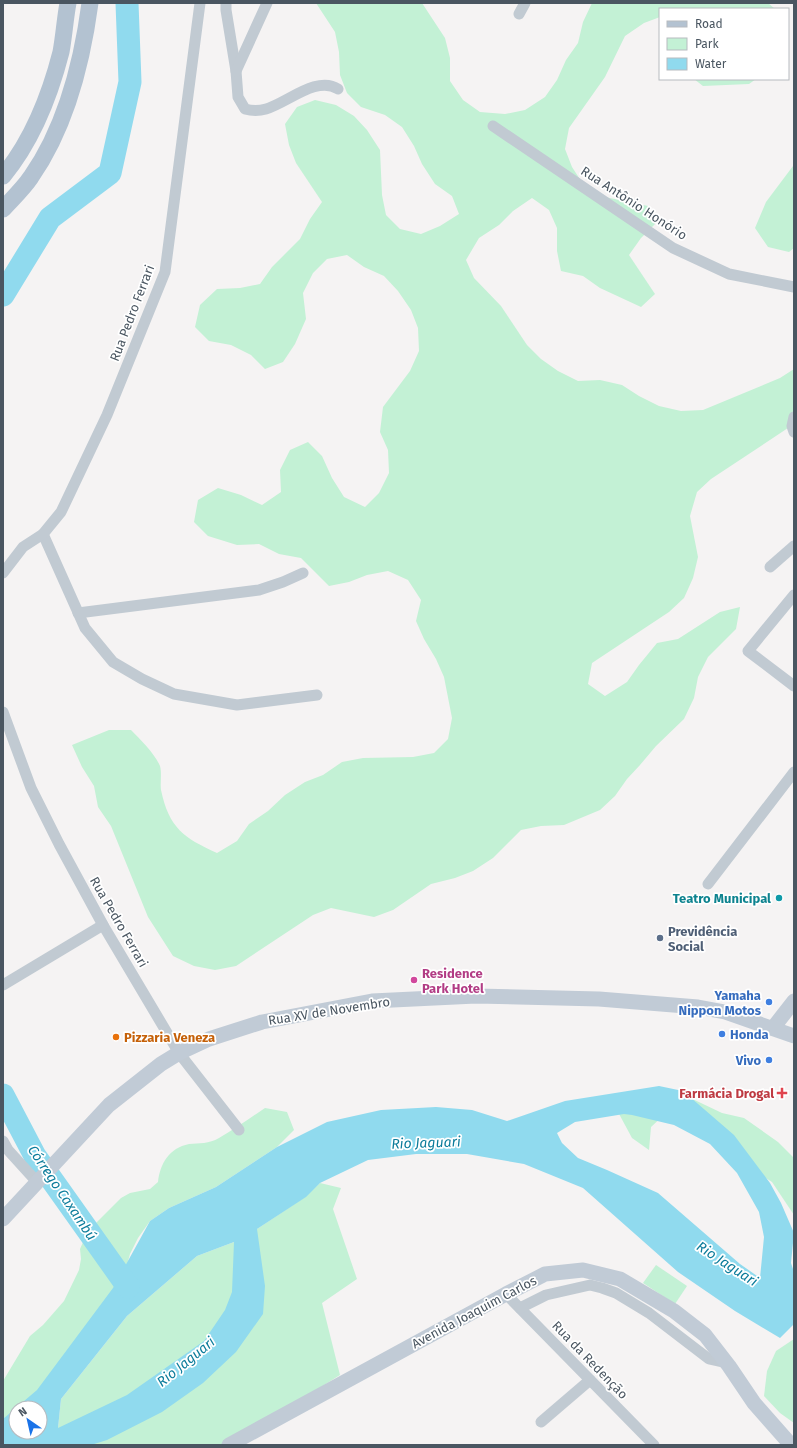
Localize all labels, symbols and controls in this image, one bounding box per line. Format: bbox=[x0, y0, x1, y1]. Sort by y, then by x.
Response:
legend bbox=[659, 8, 789, 80]
text: Road bbox=[695, 17, 723, 31]
text: Park bbox=[695, 37, 719, 51]
text: Water bbox=[695, 57, 727, 71]
street label: Rua Antônio Honório bbox=[578, 163, 690, 243]
street label: Rua Pedro Ferrari bbox=[107, 263, 157, 363]
street label: Rua Pedro Ferrari bbox=[87, 874, 151, 970]
place label: Teatro Municipal bbox=[673, 891, 771, 906]
marker: Teatro Municipal bbox=[774, 893, 784, 903]
place label: Previdência Social bbox=[668, 924, 737, 954]
marker: Previdência Social bbox=[655, 933, 665, 943]
place label: Residence Park Hotel bbox=[422, 966, 484, 996]
marker: Residence Park Hotel bbox=[409, 975, 419, 985]
place label: Yamaha Nippon Motos bbox=[679, 988, 762, 1018]
street label: Rua XV de Novembro bbox=[267, 994, 391, 1028]
marker: Yamaha Nippon Motos bbox=[764, 997, 774, 1007]
place label: Honda bbox=[730, 1027, 769, 1042]
marker: Honda bbox=[717, 1029, 727, 1039]
place label: Pizzaria Veneza bbox=[124, 1030, 215, 1045]
marker: Pizzaria Veneza bbox=[111, 1032, 121, 1042]
place label: Vivo bbox=[735, 1053, 761, 1068]
marker: Vivo bbox=[764, 1055, 774, 1065]
place label: Farmácia Drogal bbox=[679, 1086, 774, 1101]
marker: Farmácia Drogal bbox=[777, 1088, 787, 1098]
water label: Rio Jaguari bbox=[391, 1133, 461, 1153]
water label: Córrego Caxambú bbox=[24, 1142, 100, 1244]
water label: Rio Jaguari bbox=[693, 1238, 761, 1290]
street label: Avenida Joaquim Carlos bbox=[409, 1273, 539, 1351]
street label: Rua da Redenção bbox=[549, 1318, 631, 1402]
water label: Rio Jaguari bbox=[154, 1333, 218, 1390]
north arrow bbox=[8, 1400, 48, 1440]
text: N bbox=[16, 1405, 29, 1420]

